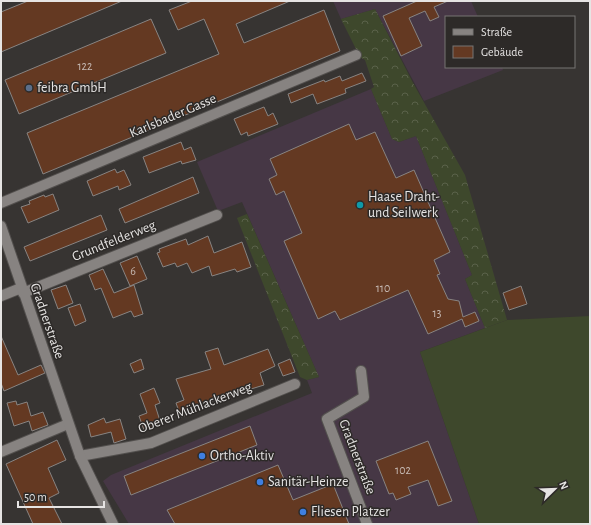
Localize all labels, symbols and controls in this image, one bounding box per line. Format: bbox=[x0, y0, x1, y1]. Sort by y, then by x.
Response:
legend bbox=[445, 16, 575, 68]
text: Straße bbox=[481, 26, 512, 38]
text: Gebäude bbox=[481, 46, 523, 58]
house number: 122 bbox=[77, 60, 93, 72]
place label: feibra GmbH bbox=[37, 81, 107, 95]
marker: feibra GmbH bbox=[24, 83, 34, 93]
street label: Karlsbader Gasse bbox=[128, 91, 218, 141]
place label: Haase Draht- und Seilwerk bbox=[368, 190, 440, 220]
marker: Haase Draht- und Seilwerk bbox=[355, 200, 365, 210]
street label: Grundfelderweg bbox=[70, 218, 158, 264]
house number: 6 bbox=[130, 265, 136, 277]
street label: Gradnerstraße bbox=[28, 281, 66, 361]
house number: 110 bbox=[376, 282, 390, 294]
house number: 13 bbox=[432, 307, 442, 319]
street label: Oberer Mühlackerweg bbox=[136, 380, 254, 436]
street label: Gradnerstraße bbox=[336, 418, 378, 496]
place label: Ortho-Aktiv bbox=[210, 449, 274, 463]
marker: Ortho-Aktiv bbox=[197, 451, 207, 461]
house number: 102 bbox=[395, 464, 411, 476]
north arrow bbox=[535, 469, 575, 509]
place label: Sanitär-Heinze bbox=[268, 475, 348, 489]
marker: Sanitär-Heinze bbox=[255, 477, 265, 487]
text: N bbox=[557, 480, 570, 491]
scale bar bbox=[18, 483, 104, 509]
text: 50 m bbox=[24, 491, 47, 503]
place label: Fliesen Platzer bbox=[311, 505, 390, 519]
marker: Fliesen Platzer bbox=[298, 507, 308, 517]

